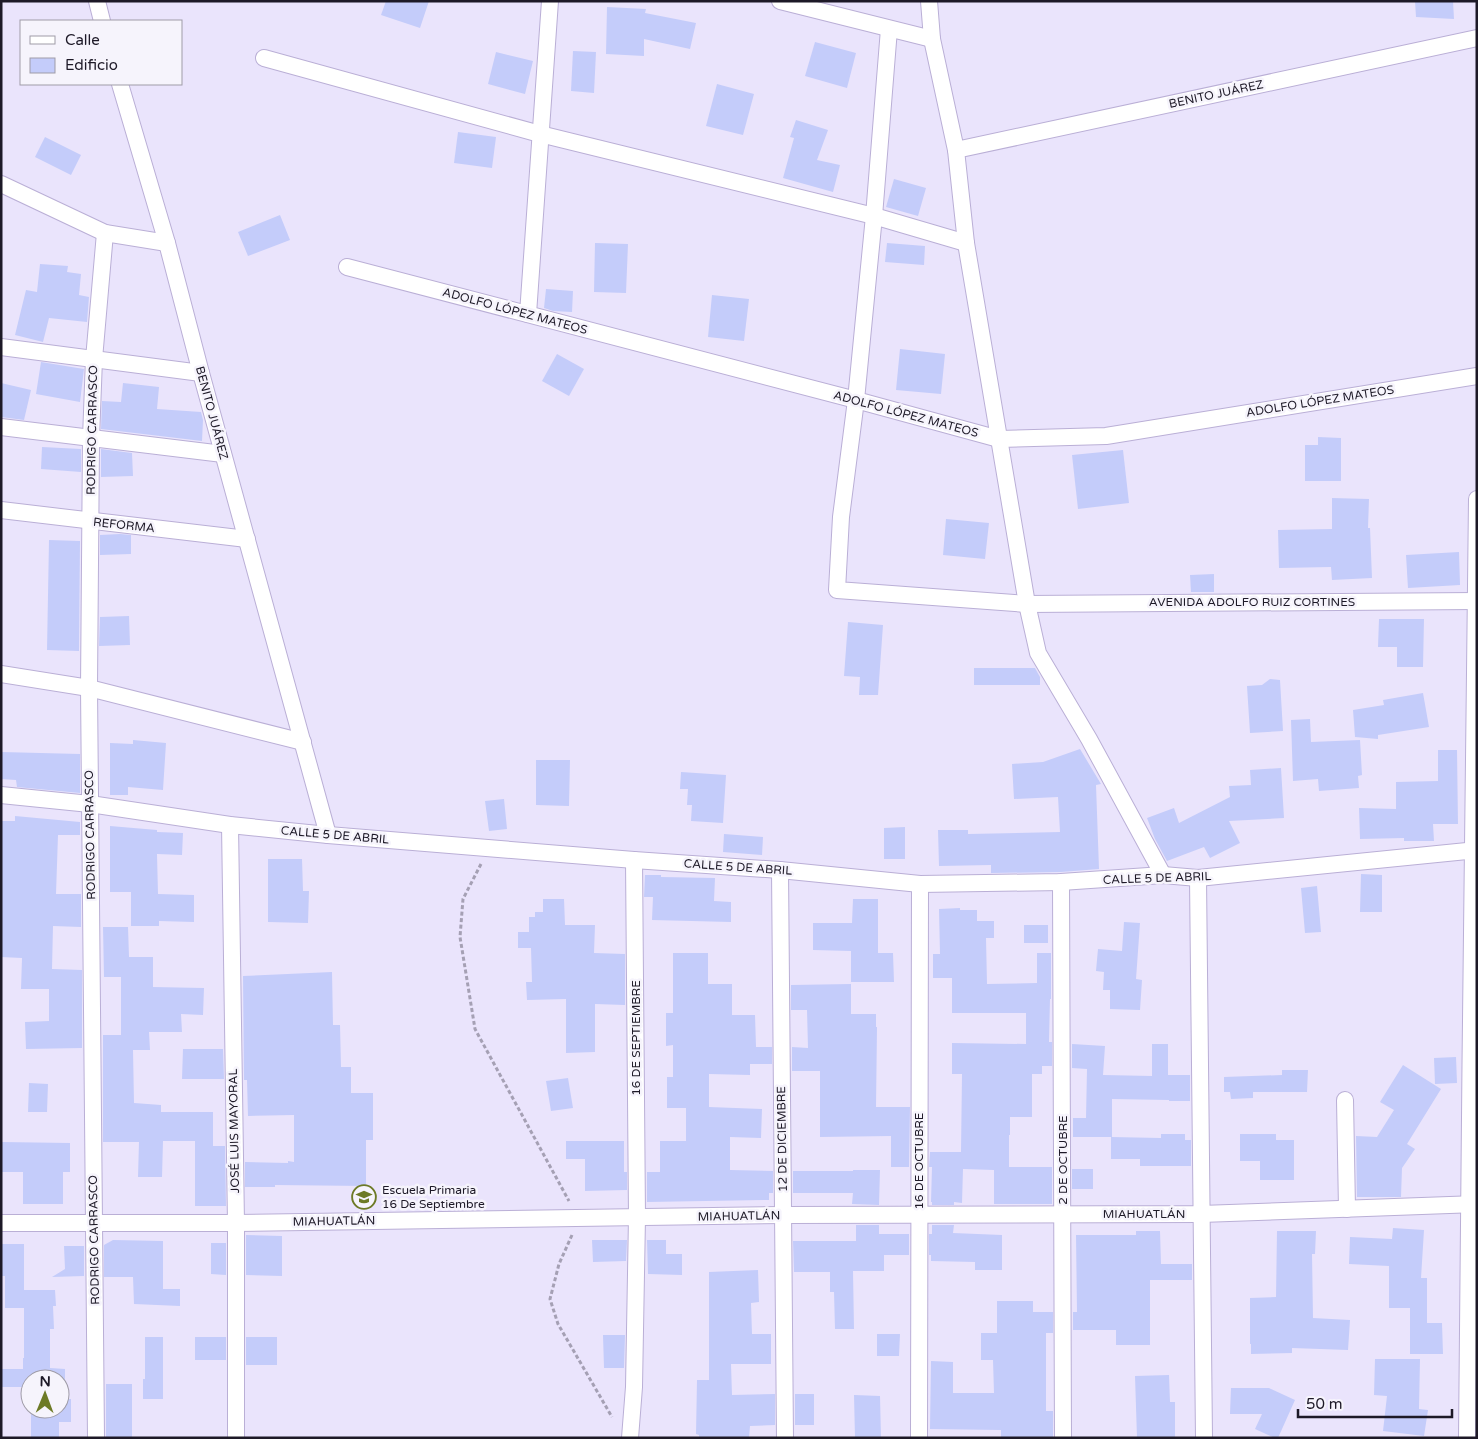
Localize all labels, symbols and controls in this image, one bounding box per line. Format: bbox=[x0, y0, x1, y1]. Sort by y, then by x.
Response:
legend bbox=[20, 20, 182, 85]
text: Calle bbox=[65, 31, 100, 49]
text: Edificio bbox=[65, 56, 118, 74]
street label: BENITO JUÁREZ bbox=[1168, 77, 1265, 111]
street label: ADOLFO LÓPEZ MATEOS bbox=[441, 285, 589, 337]
street label: RODRIGO CARRASCO bbox=[84, 365, 100, 495]
street label: BENITO JUÁREZ bbox=[193, 365, 231, 462]
street label: ADOLFO LÓPEZ MATEOS bbox=[1245, 382, 1395, 420]
street label: ADOLFO LÓPEZ MATEOS bbox=[832, 388, 980, 440]
street label: REFORMA bbox=[92, 515, 156, 535]
street label: AVENIDA ADOLFO RUIZ CORTINES bbox=[1149, 595, 1355, 609]
street label: RODRIGO CARRASCO bbox=[82, 770, 98, 900]
street label: CALLE 5 DE ABRIL bbox=[280, 823, 390, 847]
street label: CALLE 5 DE ABRIL bbox=[683, 856, 793, 878]
street label: CALLE 5 DE ABRIL bbox=[1103, 869, 1212, 887]
street label: 16 DE SEPTIEMBRE bbox=[629, 980, 643, 1096]
street label: JOSÉ LUIS MAYORAL bbox=[226, 1069, 242, 1193]
street label: 12 DE DICIEMBRE bbox=[774, 1086, 790, 1192]
street label: 16 DE OCTUBRE bbox=[912, 1112, 926, 1210]
street label: 2 DE OCTUBRE bbox=[1056, 1115, 1070, 1205]
street label: RODRIGO CARRASCO bbox=[86, 1175, 102, 1305]
place label: Escuela Primaria 16 De Septiembre bbox=[382, 1183, 485, 1211]
school or university icon: Escuela Primaria 16 De Septiembre bbox=[351, 1184, 377, 1210]
street label: MIAHUATLÁN bbox=[1103, 1207, 1185, 1221]
street label: MIAHUATLÁN bbox=[698, 1208, 780, 1224]
street label: MIAHUATLÁN bbox=[293, 1213, 375, 1229]
north arrow bbox=[20, 1369, 70, 1419]
text: N bbox=[39, 1373, 51, 1390]
scale bar bbox=[1298, 1386, 1452, 1418]
text: 50 m bbox=[1306, 1395, 1343, 1413]

